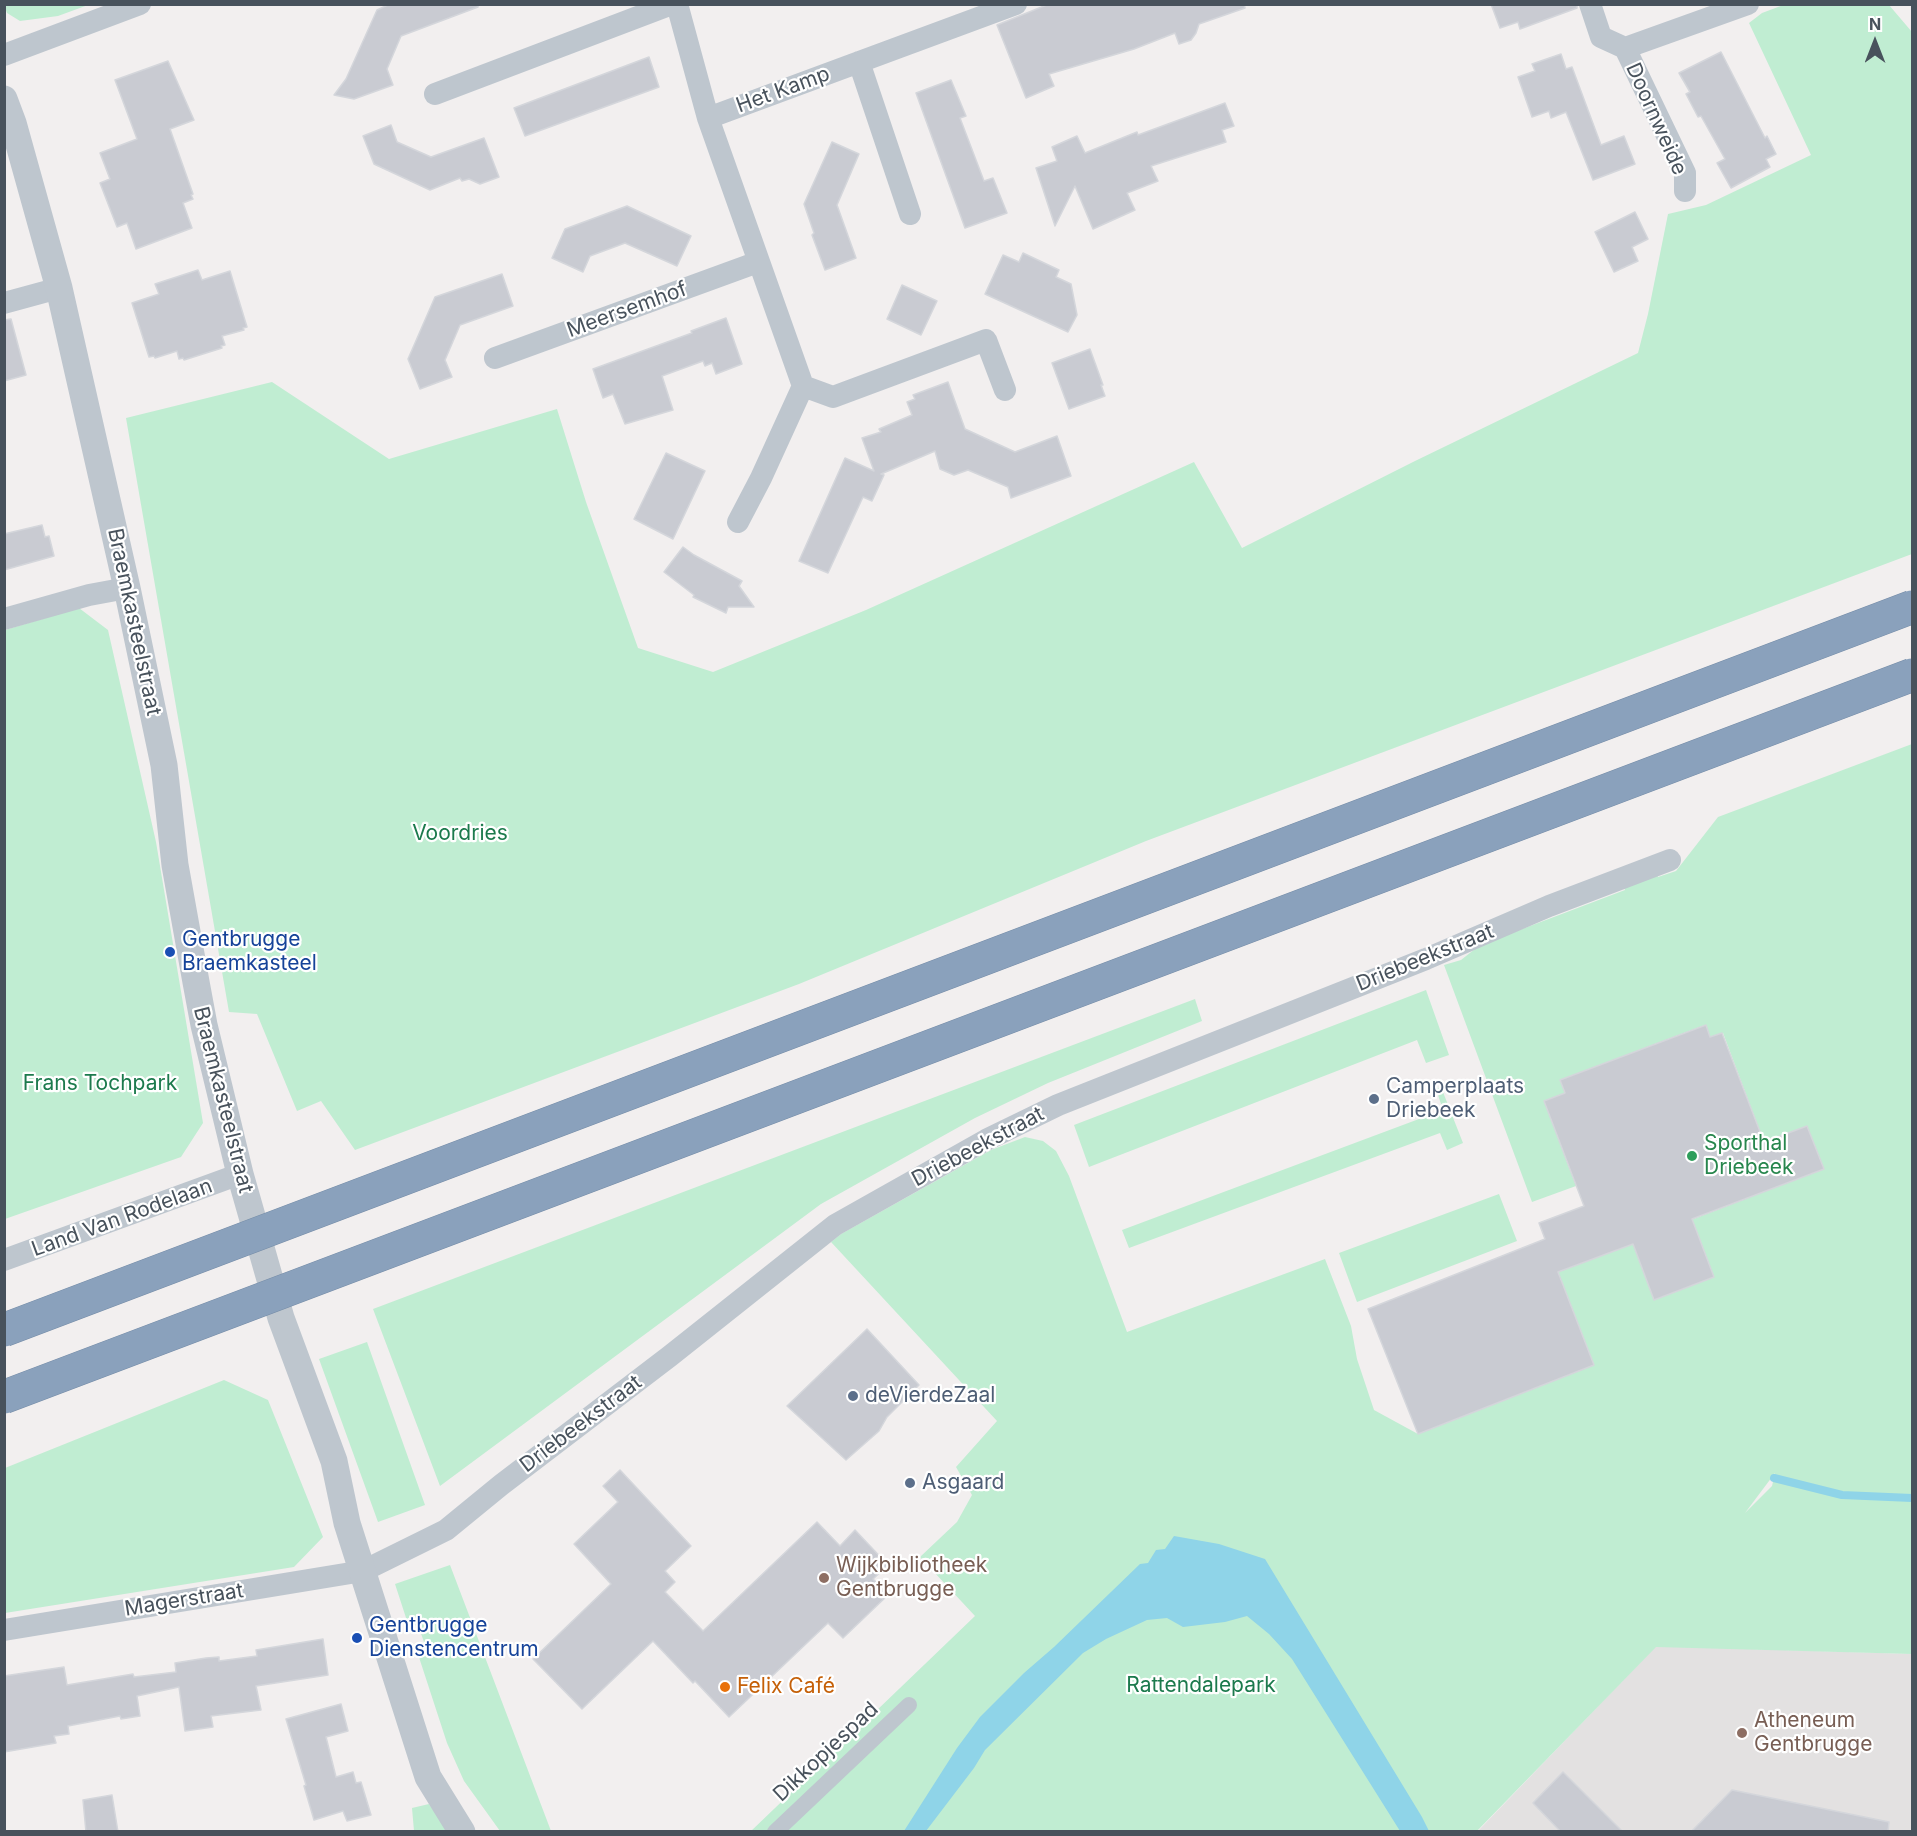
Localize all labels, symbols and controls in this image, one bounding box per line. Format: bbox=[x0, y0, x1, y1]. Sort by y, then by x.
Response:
north arrow bbox=[1845, 12, 1905, 72]
text: N bbox=[1869, 14, 1881, 34]
street label: Doornweide bbox=[1620, 59, 1692, 179]
street label: Het Kamp bbox=[733, 61, 833, 119]
street label: Meersemhof bbox=[564, 277, 690, 343]
street label: Braemkasteelstraat bbox=[102, 526, 166, 718]
park label: Voordries bbox=[412, 821, 508, 847]
street label: Driebeekstraat bbox=[1353, 919, 1497, 997]
place label: Gentbrugge Braemkasteel bbox=[182, 927, 317, 977]
marker: Gentbrugge Braemkasteel bbox=[163, 945, 177, 959]
street label: Braemkasteelstraat bbox=[188, 1004, 258, 1196]
park label: Frans Tochpark bbox=[23, 1071, 177, 1097]
place label: Camperplaats Driebeek bbox=[1386, 1074, 1524, 1124]
marker: Camperplaats Driebeek bbox=[1367, 1092, 1381, 1106]
street label: Driebeekstraat bbox=[908, 1102, 1048, 1192]
place label: Sporthal Driebeek bbox=[1704, 1131, 1794, 1181]
marker: Sporthal Driebeek bbox=[1685, 1149, 1699, 1163]
street label: Land Van Rodelaan bbox=[28, 1174, 216, 1262]
street label: Driebeekstraat bbox=[515, 1370, 647, 1478]
place label: deVierdeZaal bbox=[865, 1383, 995, 1409]
marker: deVierdeZaal bbox=[846, 1389, 860, 1403]
place label: Asgaard bbox=[922, 1470, 1004, 1496]
marker: Asgaard bbox=[903, 1476, 917, 1490]
place label: Wijkbibliotheek Gentbrugge bbox=[836, 1553, 987, 1603]
marker: Wijkbibliotheek Gentbrugge bbox=[817, 1571, 831, 1585]
street label: Magerstraat bbox=[123, 1578, 245, 1622]
place label: Gentbrugge Dienstencentrum bbox=[369, 1613, 539, 1663]
marker: Gentbrugge Dienstencentrum bbox=[350, 1631, 364, 1645]
park label: Rattendalepark bbox=[1126, 1673, 1276, 1699]
place label: Felix Café bbox=[737, 1674, 835, 1700]
marker: Felix Café bbox=[718, 1680, 732, 1694]
street label: Dikkopjespad bbox=[768, 1697, 884, 1807]
place label: Atheneum Gentbrugge bbox=[1754, 1708, 1872, 1758]
marker: Atheneum Gentbrugge bbox=[1735, 1726, 1749, 1740]

